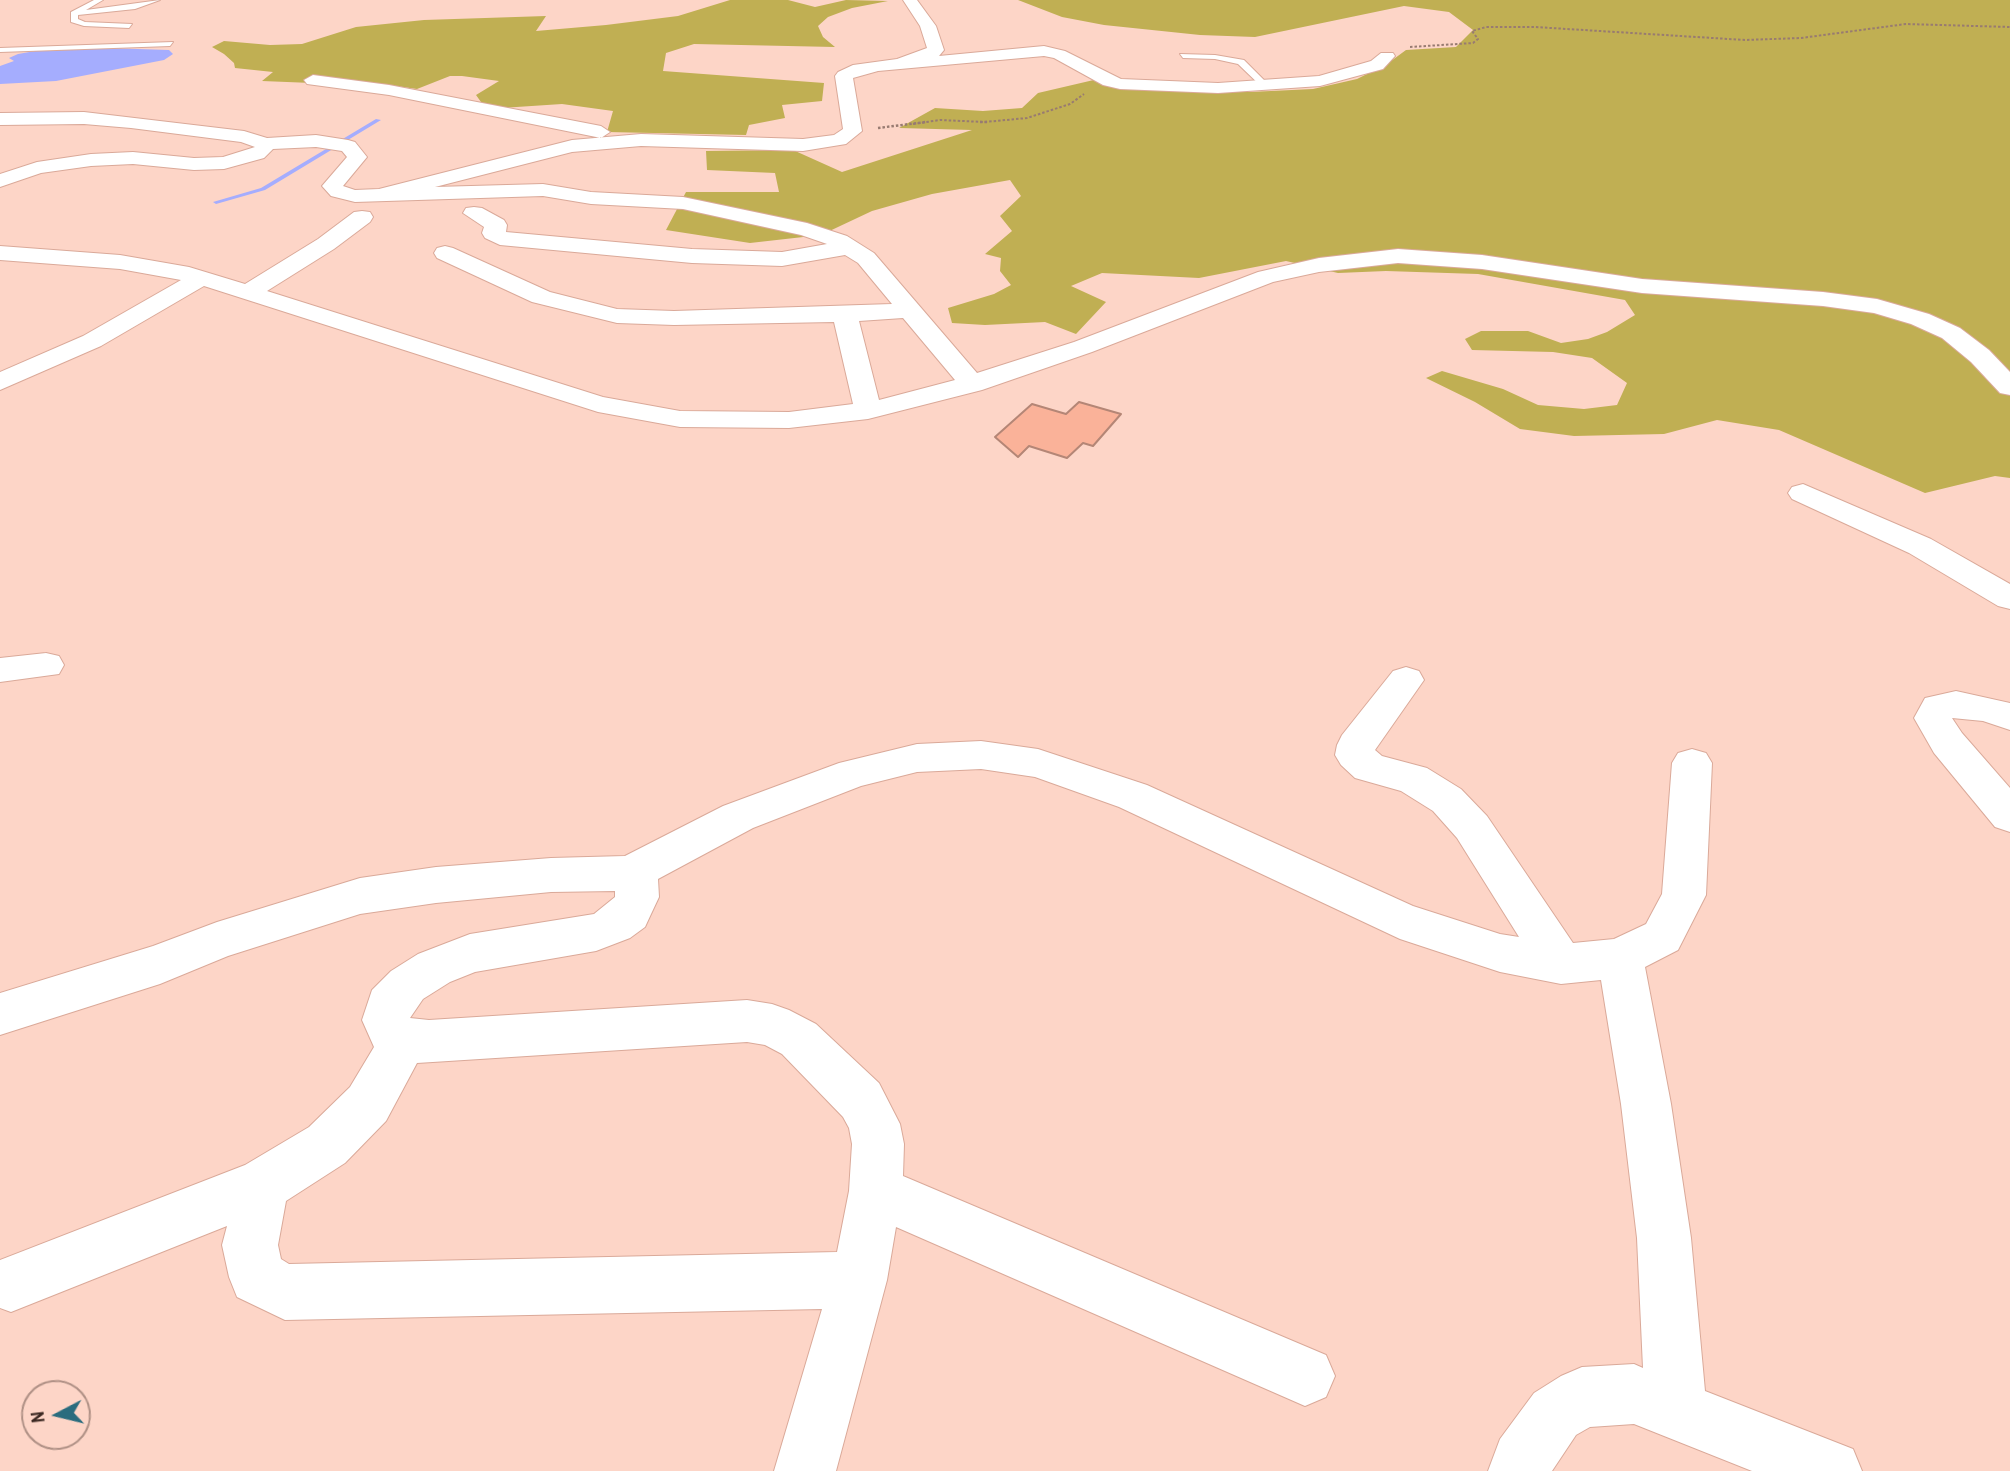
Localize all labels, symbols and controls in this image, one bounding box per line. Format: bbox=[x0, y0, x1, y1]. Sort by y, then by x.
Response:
north arrow bbox=[21, 1380, 91, 1450]
text: N bbox=[24, 1410, 51, 1424]

